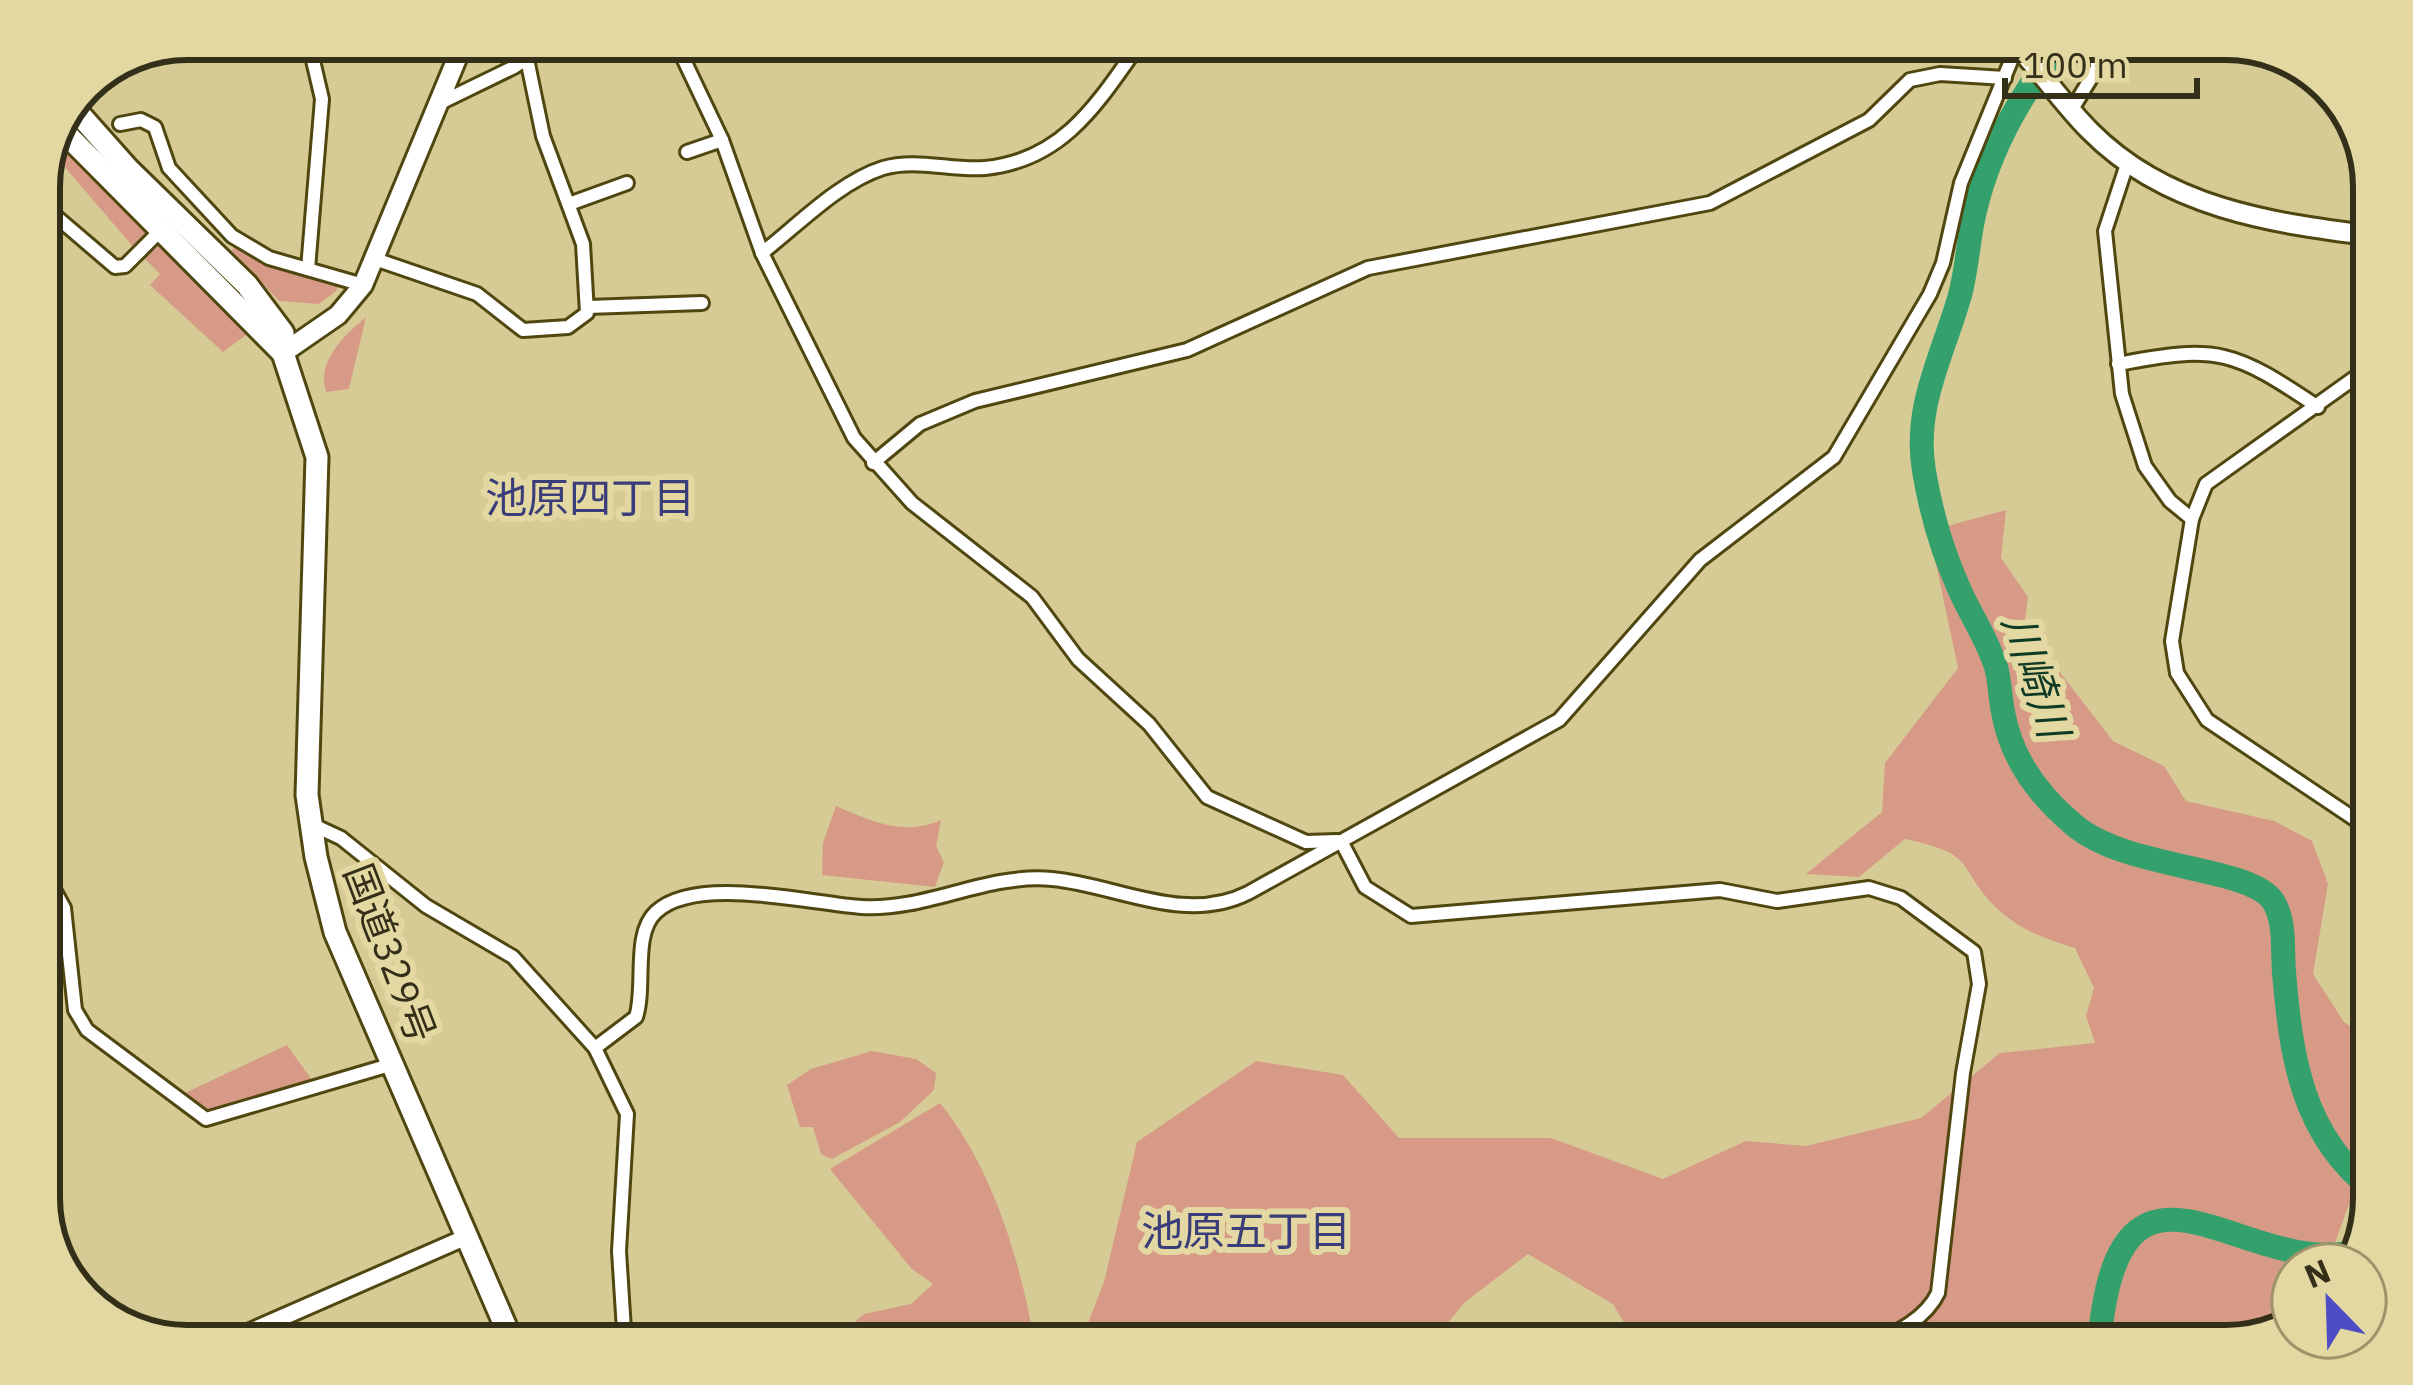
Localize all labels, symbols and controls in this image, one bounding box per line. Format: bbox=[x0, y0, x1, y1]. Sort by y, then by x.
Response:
scale bar bbox=[2005, 24, 2197, 98]
text: 100 m bbox=[2023, 41, 2128, 88]
district label: 池原四丁目 bbox=[485, 470, 695, 525]
water label: 川崎川 bbox=[1991, 607, 2083, 748]
street label: 国道329号 bbox=[333, 856, 448, 1049]
district label: 池原五丁目 bbox=[1141, 1203, 1351, 1258]
north arrow bbox=[2269, 1241, 2389, 1361]
text: N bbox=[2298, 1248, 2336, 1297]

